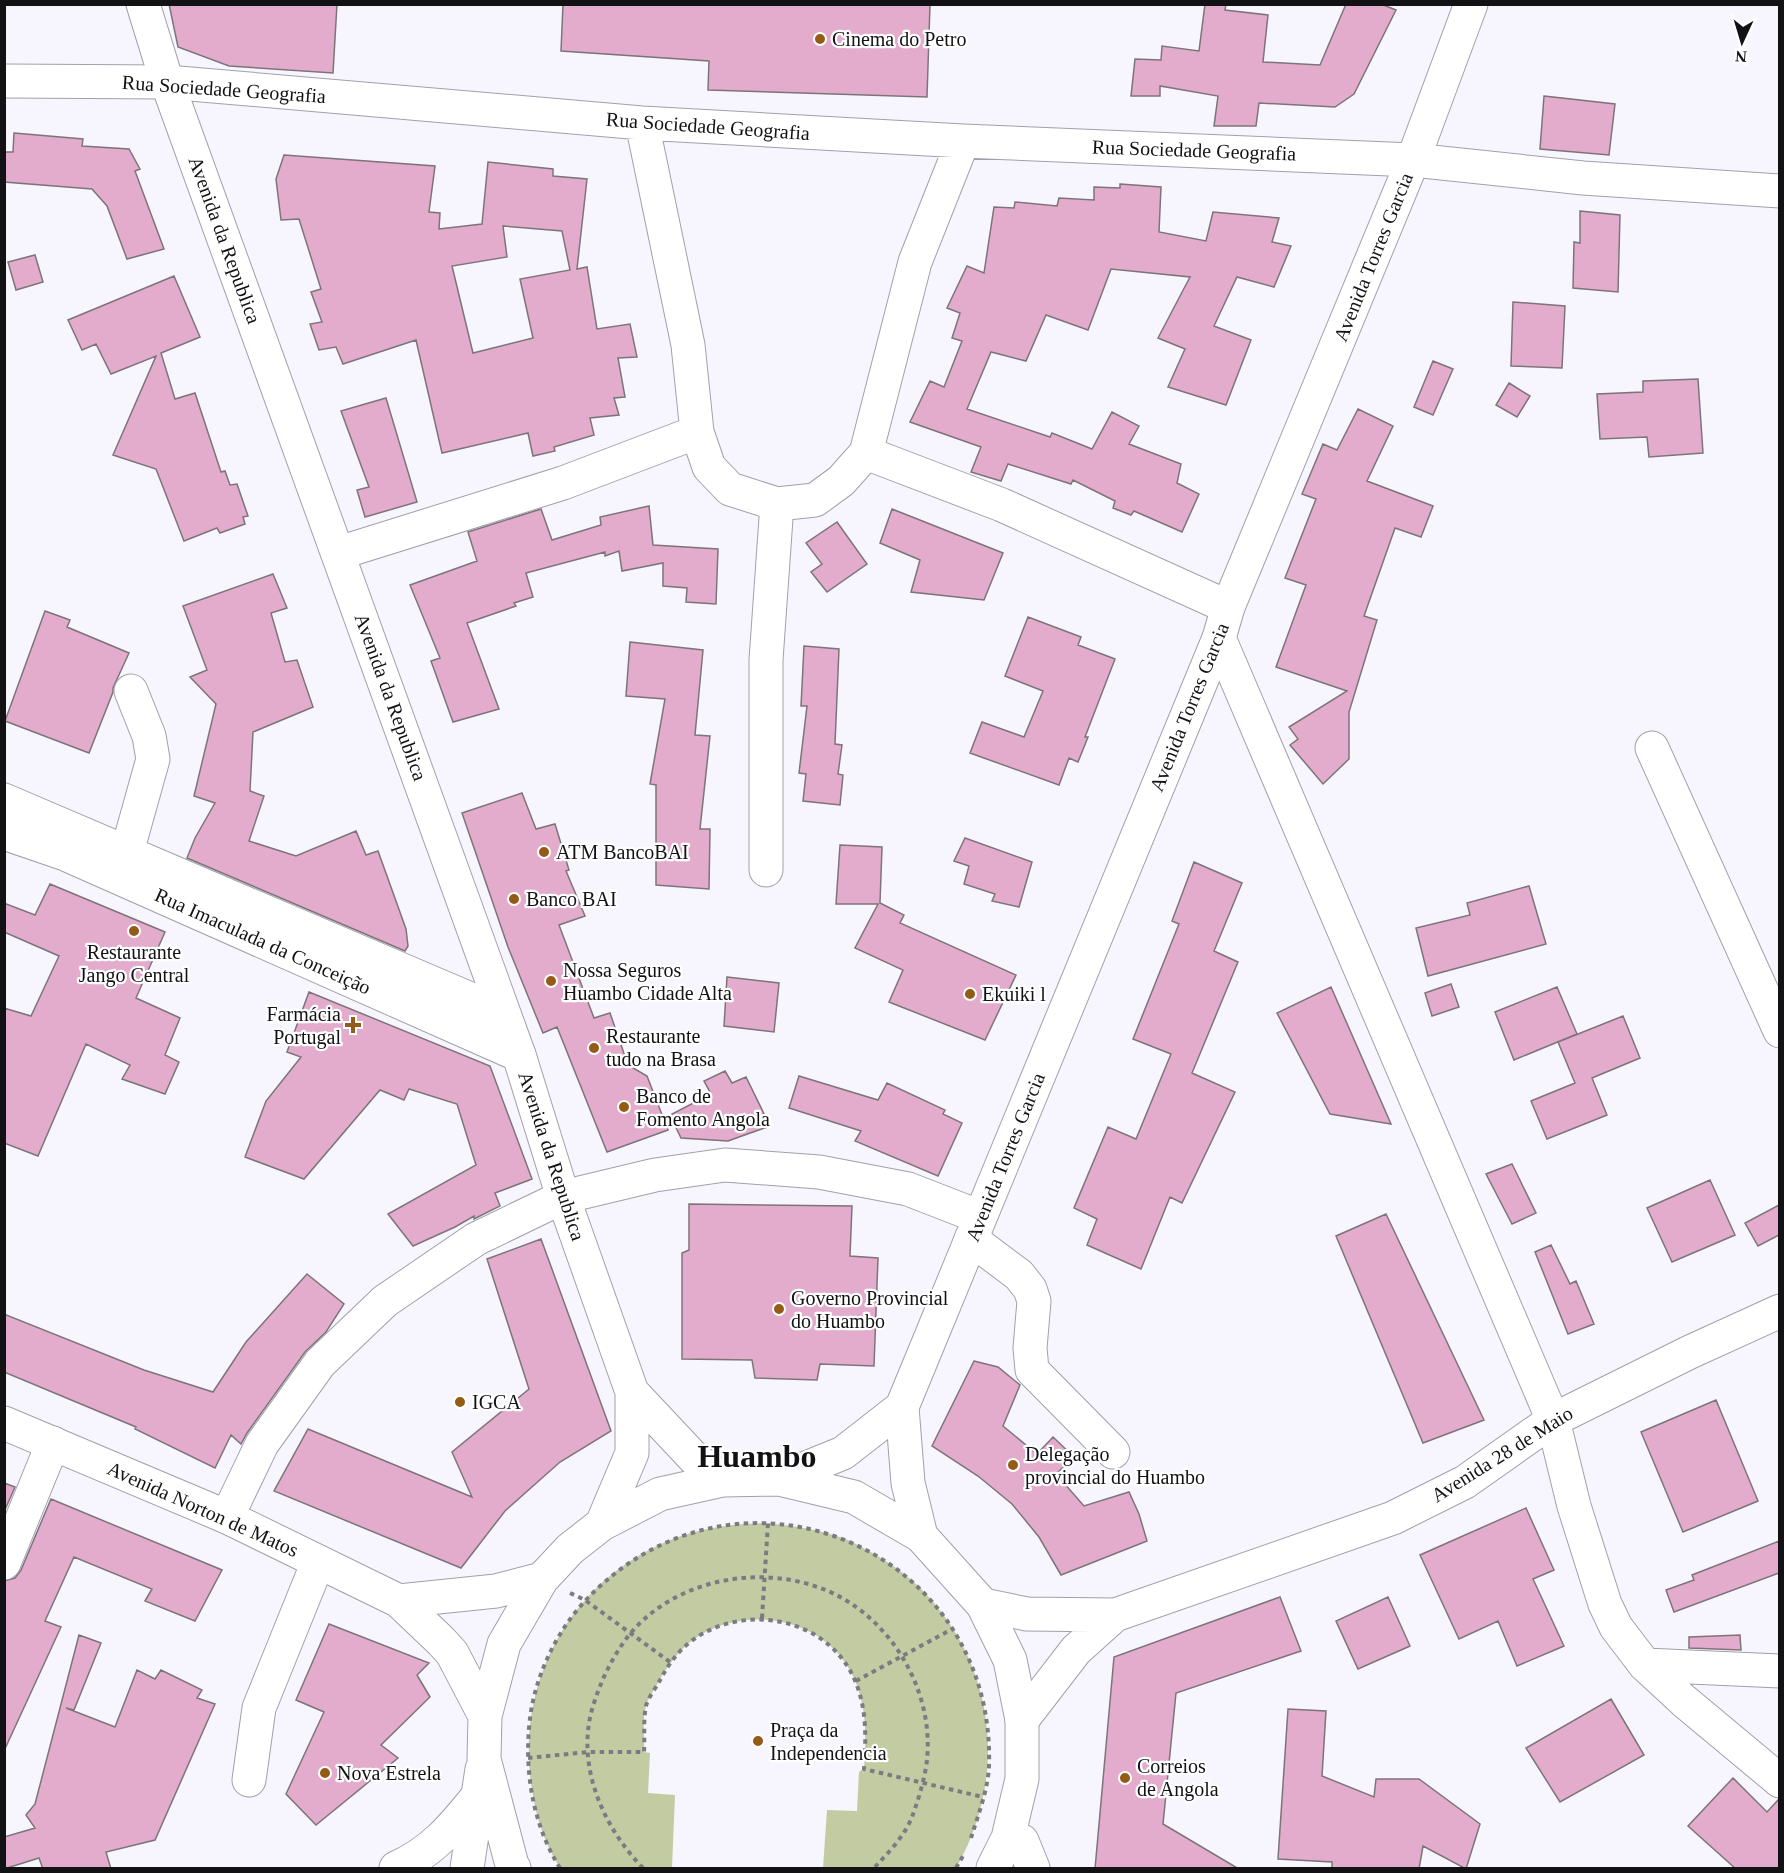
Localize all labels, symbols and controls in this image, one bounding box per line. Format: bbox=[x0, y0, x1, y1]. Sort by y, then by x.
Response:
north arrow bbox=[1712, 12, 1772, 72]
place label: Cinema do Petro bbox=[832, 28, 966, 50]
marker: Cinema do Petro bbox=[813, 32, 827, 46]
text: N bbox=[1734, 48, 1747, 65]
street label: Rua Sociedade Geografia bbox=[121, 71, 327, 108]
street label: Rua Sociedade Geografia bbox=[605, 108, 811, 145]
street label: Rua Sociedade Geografia bbox=[1091, 135, 1297, 166]
street label: Avenida da Republica bbox=[184, 153, 266, 327]
street label: Avenida Torres Garcia bbox=[1329, 169, 1417, 345]
street label: Avenida da Republica bbox=[350, 610, 432, 784]
street label: Avenida Torres Garcia bbox=[1145, 619, 1233, 795]
place label: ATM BancoBAI bbox=[556, 841, 689, 863]
marker: ATM BancoBAI bbox=[537, 845, 551, 859]
street label: Rua Imaculada da Conceição bbox=[151, 883, 374, 1000]
place label: Banco BAI bbox=[526, 888, 617, 910]
marker: Banco BAI bbox=[507, 892, 521, 906]
marker: Restaurante Jango Central bbox=[127, 924, 141, 938]
place label: Restaurante Jango Central bbox=[79, 941, 190, 987]
place label: Nossa Seguros Huambo Cidade Alta bbox=[563, 959, 732, 1004]
marker: Nossa Seguros Huambo Cidade Alta bbox=[544, 974, 558, 988]
place label: Ekuiki l bbox=[982, 983, 1046, 1005]
marker: Ekuiki l bbox=[963, 987, 977, 1001]
place label: Farmácia Portugal bbox=[267, 1003, 341, 1049]
marker: Farmácia Portugal bbox=[346, 1018, 360, 1032]
place label: Restaurante tudo na Brasa bbox=[606, 1025, 716, 1070]
marker: Restaurante tudo na Brasa bbox=[587, 1041, 601, 1055]
street label: Avenida da Republica bbox=[513, 1069, 590, 1244]
street label: Avenida Torres Garcia bbox=[961, 1069, 1049, 1245]
place label: Banco de Fomento Angola bbox=[636, 1085, 770, 1131]
marker: Banco de Fomento Angola bbox=[617, 1100, 631, 1114]
place label: Governo Provincial do Huambo bbox=[791, 1287, 949, 1332]
marker: Governo Provincial do Huambo bbox=[772, 1302, 786, 1316]
place label: IGCA bbox=[472, 1391, 521, 1413]
marker: IGCA bbox=[453, 1395, 467, 1409]
street label: Avenida 28 de Maio bbox=[1427, 1402, 1577, 1506]
district label: Huambo bbox=[697, 1438, 817, 1474]
place label: Delegação provincial do Huambo bbox=[1025, 1443, 1205, 1489]
street label: Avenida Norton de Matos bbox=[104, 1457, 302, 1561]
marker: Delegação provincial do Huambo bbox=[1006, 1458, 1020, 1472]
place label: Praça da Independencia bbox=[770, 1719, 887, 1765]
marker: Praça da Independencia bbox=[751, 1734, 765, 1748]
place label: Correios de Angola bbox=[1137, 1755, 1219, 1801]
place label: Nova Estrela bbox=[337, 1762, 441, 1784]
marker: Nova Estrela bbox=[318, 1766, 332, 1780]
marker: Correios de Angola bbox=[1118, 1771, 1132, 1785]

